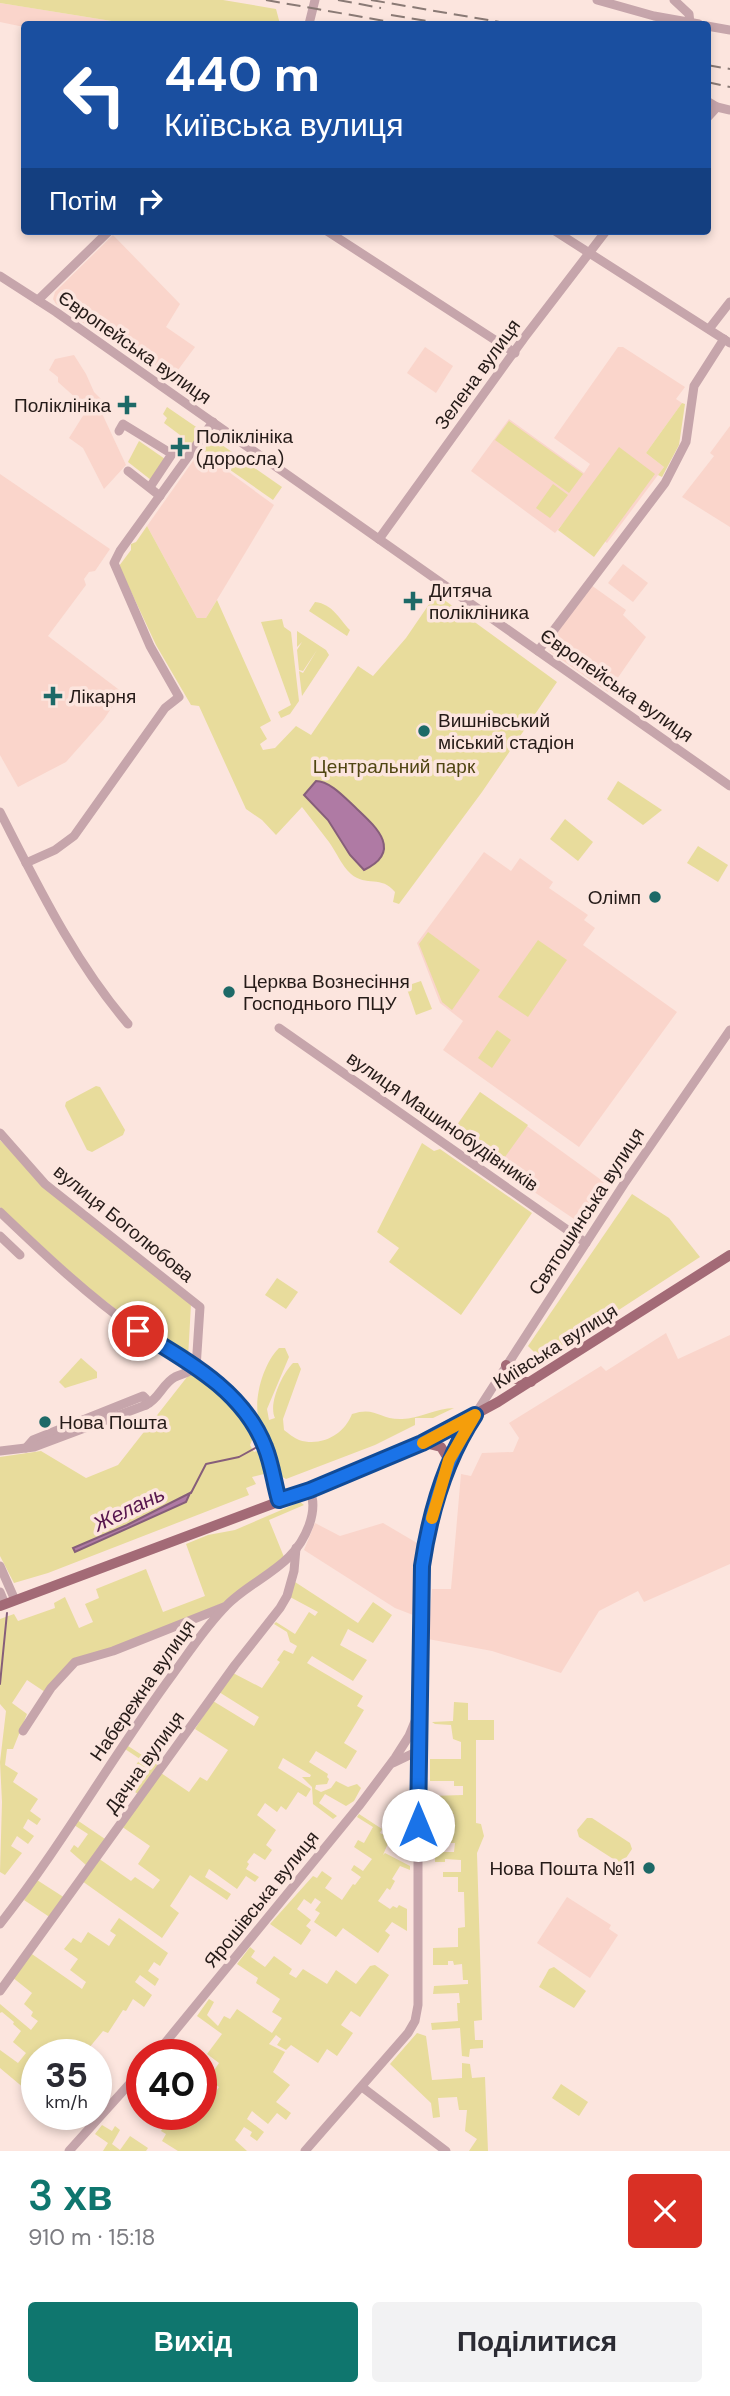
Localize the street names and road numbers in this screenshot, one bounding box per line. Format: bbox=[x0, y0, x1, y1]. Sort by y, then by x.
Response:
street label: Європейська вулиця bbox=[53, 285, 216, 410]
street label: Зелена вулиця bbox=[429, 314, 526, 435]
street label: Європейська вулиця bbox=[535, 623, 698, 748]
street label: вулиця Машинобудівників bbox=[342, 1046, 544, 1197]
street label: Святошинська вулиця bbox=[523, 1123, 650, 1300]
street label: вулиця Боголюбова bbox=[48, 1159, 199, 1288]
street label: Київська вулиця bbox=[488, 1298, 622, 1395]
street label: Набережна вулиця bbox=[84, 1615, 201, 1766]
street label: Дачна вулиця bbox=[99, 1706, 190, 1818]
street label: Ярошівська вулиця bbox=[198, 1826, 324, 1973]

